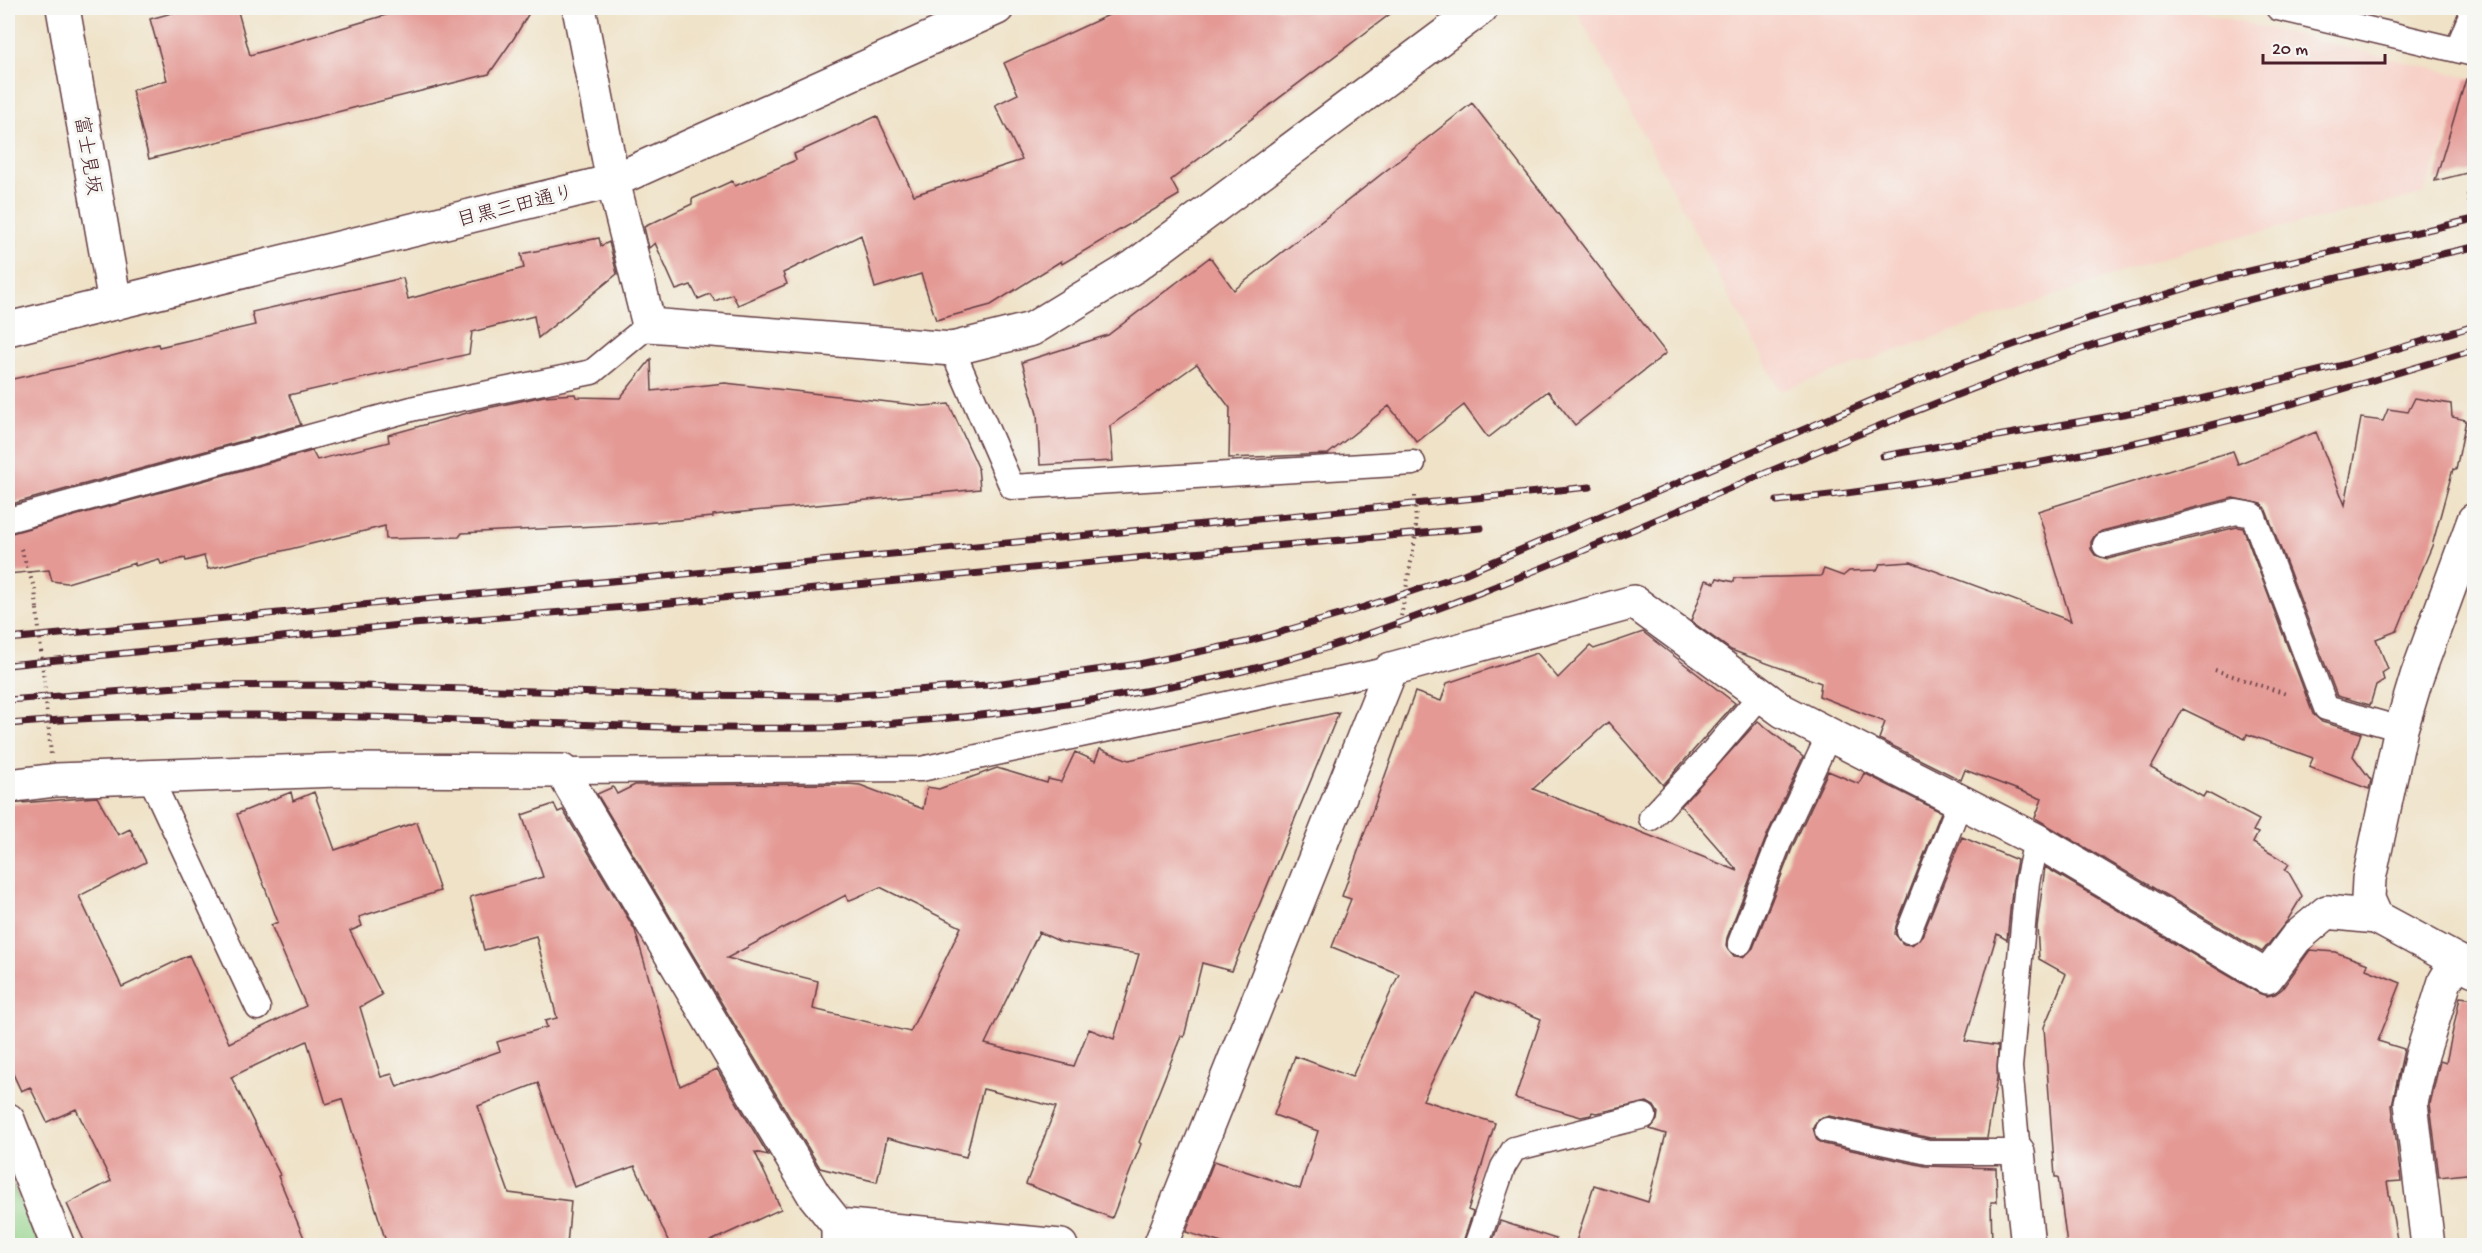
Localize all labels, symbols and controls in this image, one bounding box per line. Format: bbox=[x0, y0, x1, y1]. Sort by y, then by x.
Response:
scale bar bbox=[2263, 27, 2384, 65]
text: 20 m bbox=[2272, 40, 2308, 61]
street label: 富士見坂 bbox=[67, 114, 106, 197]
street label: 目黒三田通り bbox=[455, 182, 577, 234]

